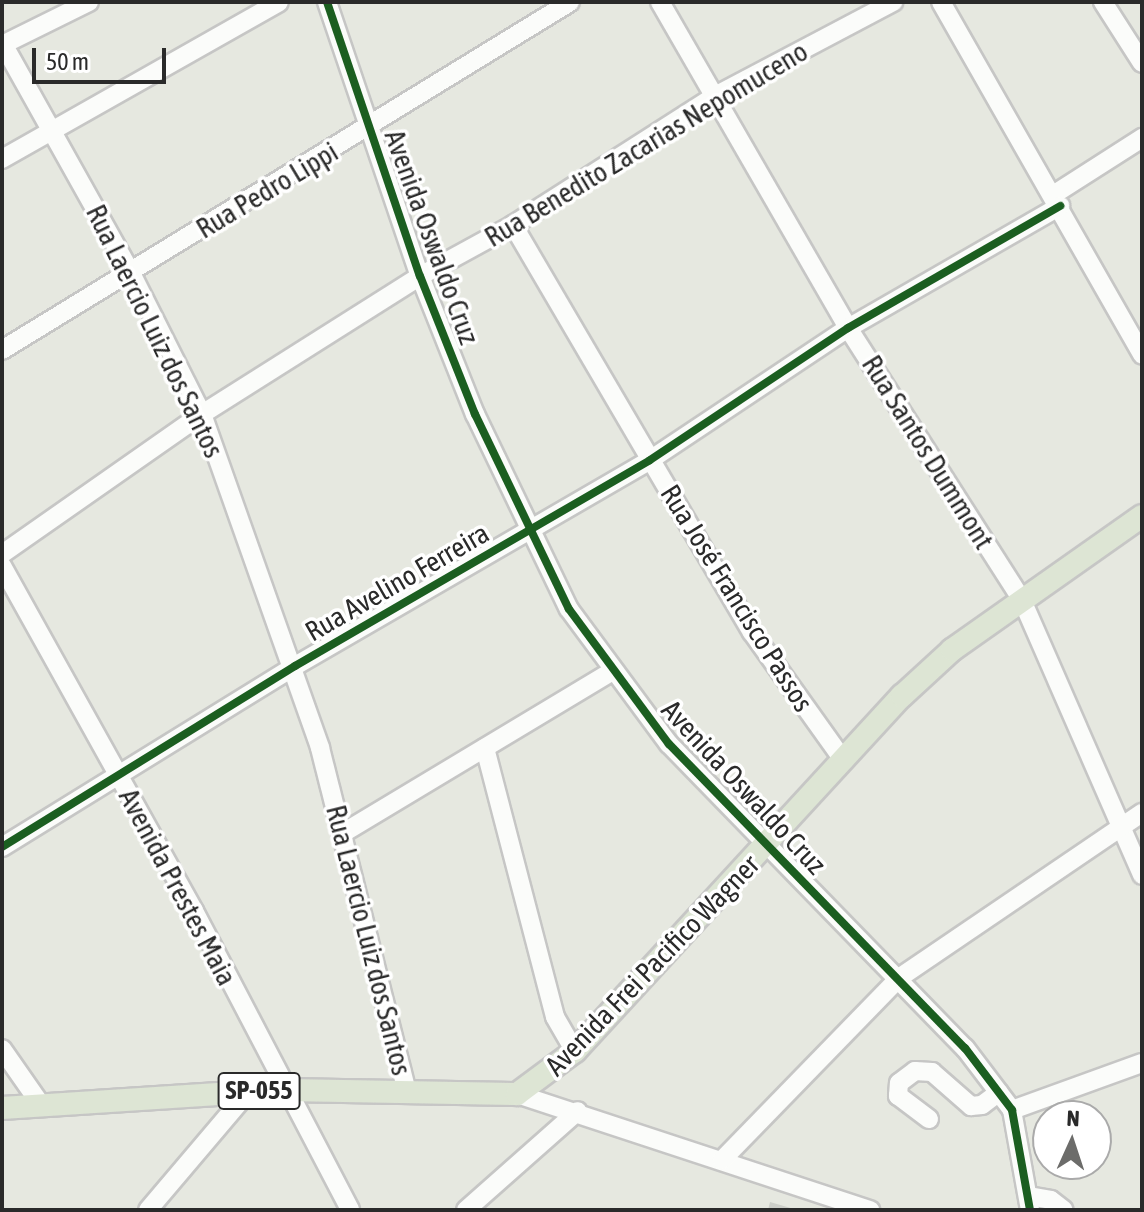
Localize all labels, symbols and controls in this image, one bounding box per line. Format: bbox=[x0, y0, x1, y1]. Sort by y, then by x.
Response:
scale bar bbox=[36, 32, 170, 82]
street label: Rua Benedito Zacarias Nepomuceno bbox=[479, 34, 813, 254]
text: 50 m bbox=[46, 48, 89, 75]
street label: Avenida Oswaldo Cruz bbox=[378, 125, 486, 349]
street label: Rua Pedro Lippi bbox=[190, 135, 344, 245]
street label: Rua Laercio Luiz dos Santos bbox=[79, 199, 231, 463]
street label: Rua Santos Dummont bbox=[855, 349, 1001, 555]
street label: Rua José Francisco Passos bbox=[654, 478, 820, 718]
street label: Rua Avelino Ferreira bbox=[299, 516, 495, 648]
street label: Avenida Oswaldo Cruz bbox=[655, 693, 833, 881]
street label: Avenida Prestes Maia bbox=[112, 783, 244, 991]
street label: Rua Laercio Luiz dos Santos bbox=[319, 802, 419, 1078]
street label: Avenida Frei Pacifico Wagner bbox=[538, 848, 766, 1082]
road number: SP-055 bbox=[217, 1069, 301, 1113]
north arrow bbox=[1032, 1100, 1112, 1180]
text: N bbox=[1066, 1105, 1080, 1131]

